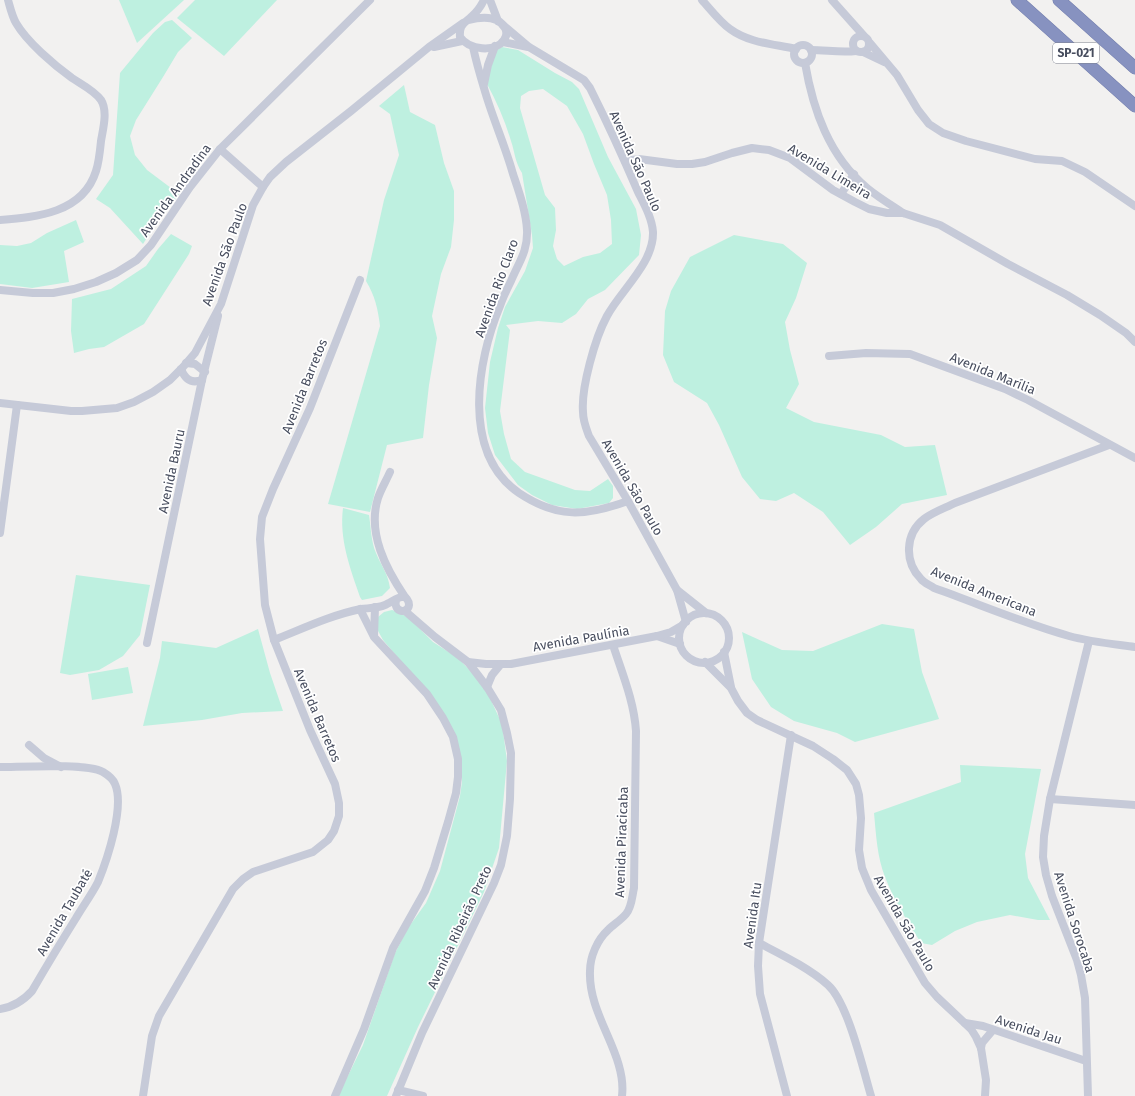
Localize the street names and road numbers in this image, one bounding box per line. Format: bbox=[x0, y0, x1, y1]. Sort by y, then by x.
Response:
road number: SP-021 bbox=[1053, 43, 1099, 63]
street label: Avenida São Paulo bbox=[607, 109, 664, 214]
street label: Avenida Andradina bbox=[137, 141, 214, 240]
street label: Avenida Limeira bbox=[786, 141, 874, 202]
street label: Avenida São Paulo bbox=[199, 201, 250, 308]
street label: Avenida Rio Claro bbox=[472, 237, 521, 339]
street label: Avenida Barretos bbox=[279, 337, 330, 436]
street label: Avenida Marília bbox=[948, 349, 1038, 397]
street label: Avenida Bauru bbox=[155, 428, 188, 515]
street label: Avenida São Paulo bbox=[599, 437, 666, 538]
street label: Avenida Americana bbox=[929, 563, 1039, 620]
street label: Avenida Paulínia bbox=[532, 623, 631, 654]
street label: Avenida Barretos bbox=[291, 666, 344, 764]
street label: Avenida Piracicaba bbox=[612, 786, 631, 898]
street label: Avenida Ribeirão Preto bbox=[424, 863, 495, 991]
street label: Avenida Taubaté bbox=[34, 866, 95, 958]
street label: Avenida Sorocaba bbox=[1051, 870, 1098, 974]
street label: Avenida São Paulo bbox=[871, 873, 938, 974]
street label: Avenida Itu bbox=[740, 881, 765, 949]
street label: Avenida Jau bbox=[994, 1012, 1064, 1047]

